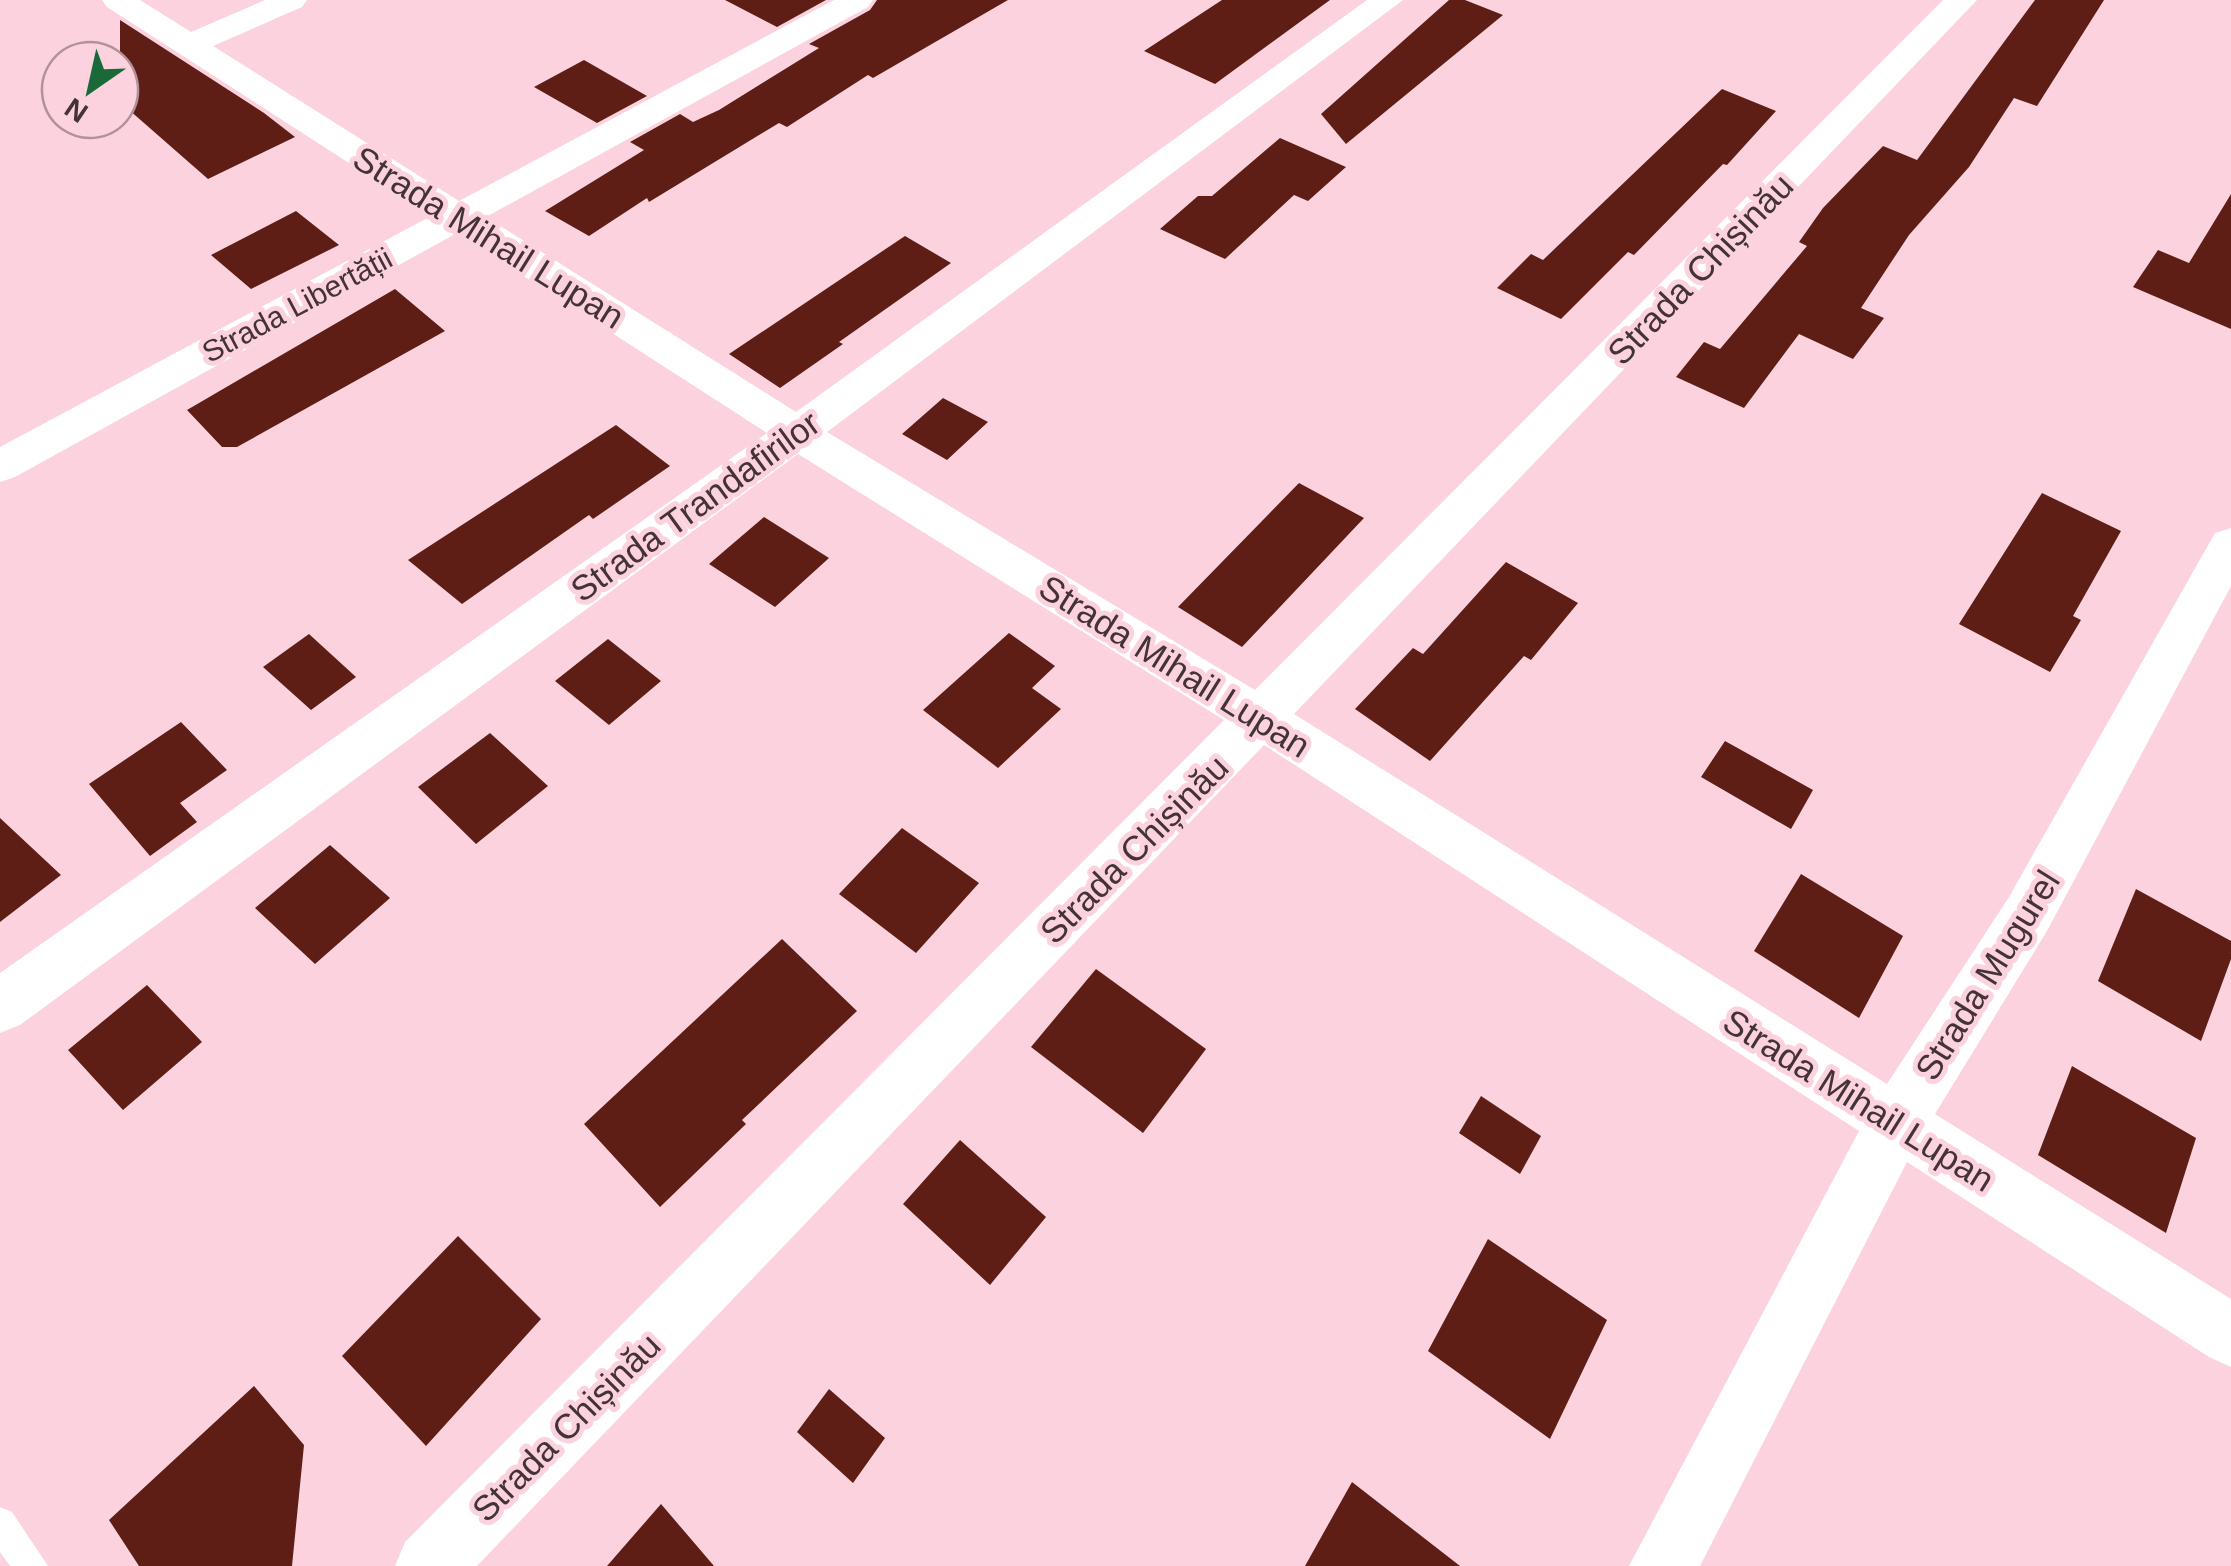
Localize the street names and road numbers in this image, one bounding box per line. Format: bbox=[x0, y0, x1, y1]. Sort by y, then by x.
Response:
street label: Strada Mihail Lupan bbox=[347, 138, 631, 336]
street label: Strada Chișinău bbox=[1599, 166, 1801, 372]
street label: Strada Libertății bbox=[196, 241, 398, 369]
street label: Strada Trandafirilor bbox=[563, 403, 827, 609]
street label: Strada Mihail Lupan bbox=[1033, 567, 1317, 765]
street label: Strada Chișinău bbox=[1032, 747, 1236, 951]
street label: Strada Mugurel bbox=[1907, 863, 2067, 1087]
street label: Strada Mihail Lupan bbox=[1717, 1001, 2001, 1199]
street label: Strada Chișinău bbox=[464, 1325, 668, 1529]

